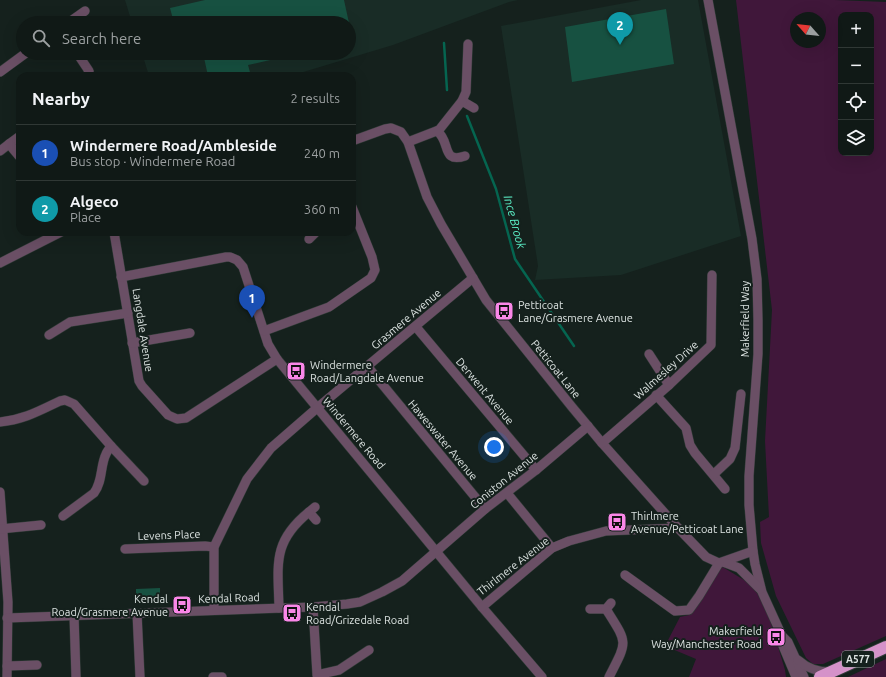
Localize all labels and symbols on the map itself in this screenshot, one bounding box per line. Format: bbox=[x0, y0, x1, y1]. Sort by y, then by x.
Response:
pin: 2 bbox=[607, 12, 633, 45]
north arrow bbox=[790, 12, 826, 48]
water label: Ince Brook bbox=[502, 194, 529, 251]
street label: Makerfield Way bbox=[739, 280, 751, 357]
pin: 1 bbox=[239, 285, 265, 318]
street label: Grasmere Avenue bbox=[369, 286, 443, 352]
street label: Langdale Avenue bbox=[130, 287, 156, 373]
place label: Petticoat Lane/Grasmere Avenue bbox=[518, 299, 633, 324]
bus stop icon: Petticoat Lane/Grasmere Avenue bbox=[493, 300, 515, 322]
street label: Petticoat Lane bbox=[529, 337, 583, 401]
street label: Walmesley Drive bbox=[632, 338, 700, 402]
street label: Derwent Avenue bbox=[454, 355, 516, 427]
place label: Windermere Road/Langdale Avenue bbox=[310, 359, 424, 384]
bus stop icon: Windermere Road/Langdale Avenue bbox=[285, 360, 307, 382]
street label: Windermere Road bbox=[321, 395, 387, 471]
street label: Haweswater Avenue bbox=[406, 397, 480, 483]
your location bbox=[484, 437, 504, 457]
street label: Coniston Avenue bbox=[468, 449, 540, 511]
place label: Thirlmere Avenue/Petticoat Lane bbox=[631, 510, 744, 535]
bus stop icon: Thirlmere Avenue/Petticoat Lane bbox=[606, 511, 628, 533]
street label: Levens Place bbox=[137, 528, 201, 542]
street label: Thirlmere Avenue bbox=[475, 534, 551, 598]
street label: Kendal Road bbox=[198, 591, 260, 605]
place label: Kendal Road/Grasmere Avenue bbox=[52, 593, 168, 618]
bus stop icon: Kendal Road/Grasmere Avenue bbox=[171, 594, 193, 616]
place label: Kendal Road/Grizedale Road bbox=[306, 601, 409, 626]
bus stop icon: Kendal Road/Grizedale Road bbox=[281, 602, 303, 624]
place label: Makerfield Way/Manchester Road bbox=[651, 625, 762, 650]
bus stop icon: Makerfield Way/Manchester Road bbox=[765, 626, 787, 648]
road number: A577 bbox=[842, 651, 874, 667]

